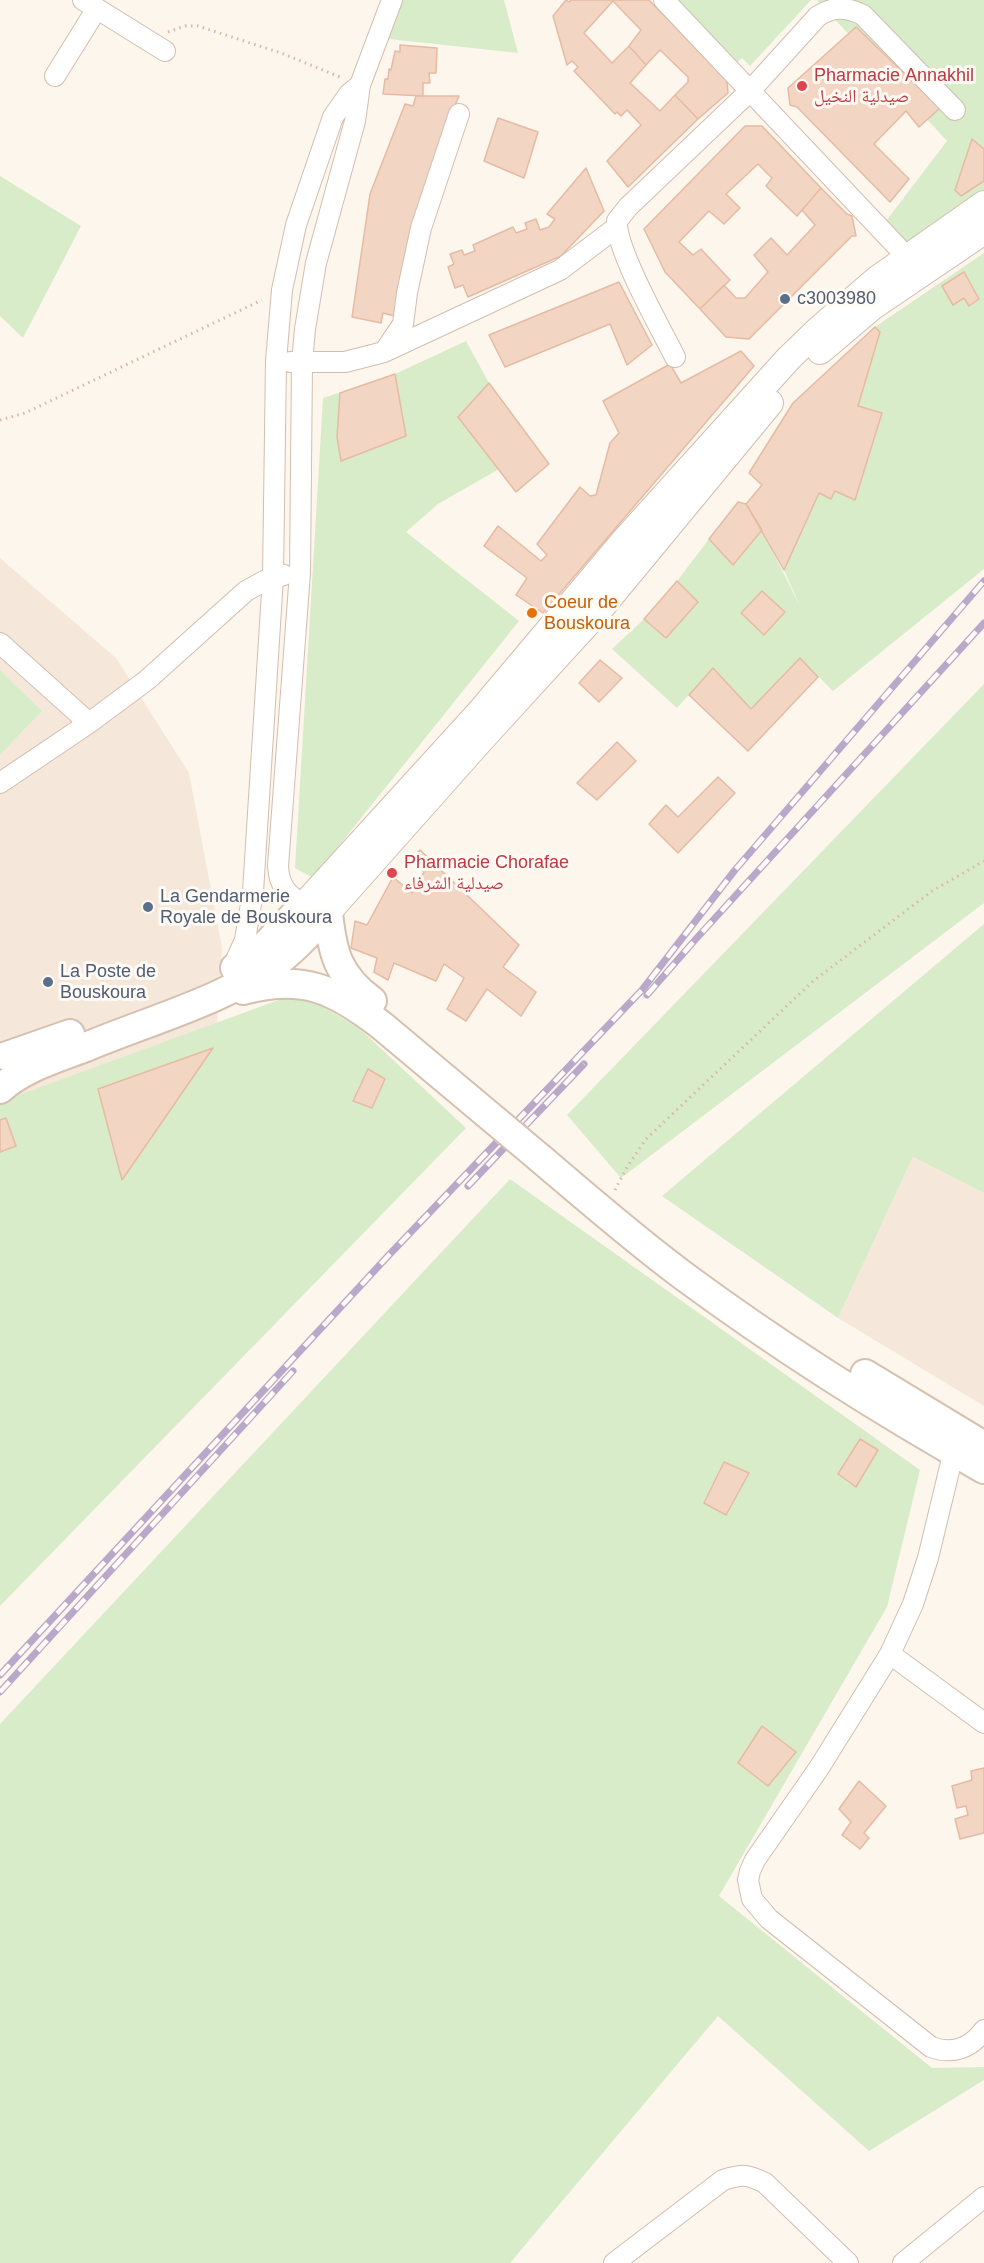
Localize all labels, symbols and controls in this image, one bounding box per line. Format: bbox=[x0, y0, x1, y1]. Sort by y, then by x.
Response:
place label: Pharmacie Annakhil صيدلية النخيل bbox=[814, 65, 974, 107]
marker: Pharmacie Annakhil صيدلية النخيل bbox=[795, 79, 809, 93]
place label: c3003980 bbox=[797, 288, 876, 310]
marker: c3003980 bbox=[778, 292, 792, 306]
place label: Coeur de Bouskoura bbox=[544, 592, 630, 634]
marker: Coeur de Bouskoura bbox=[525, 606, 539, 620]
place label: Pharmacie Chorafae صيدلية الشرفاء bbox=[404, 852, 569, 894]
marker: Pharmacie Chorafae صيدلية الشرفاء bbox=[385, 866, 399, 880]
place label: La Gendarmerie Royale de Bouskoura bbox=[160, 886, 332, 928]
marker: La Gendarmerie Royale de Bouskoura bbox=[141, 900, 155, 914]
place label: La Poste de Bouskoura bbox=[60, 961, 156, 1004]
marker: La Poste de Bouskoura bbox=[41, 975, 55, 989]

